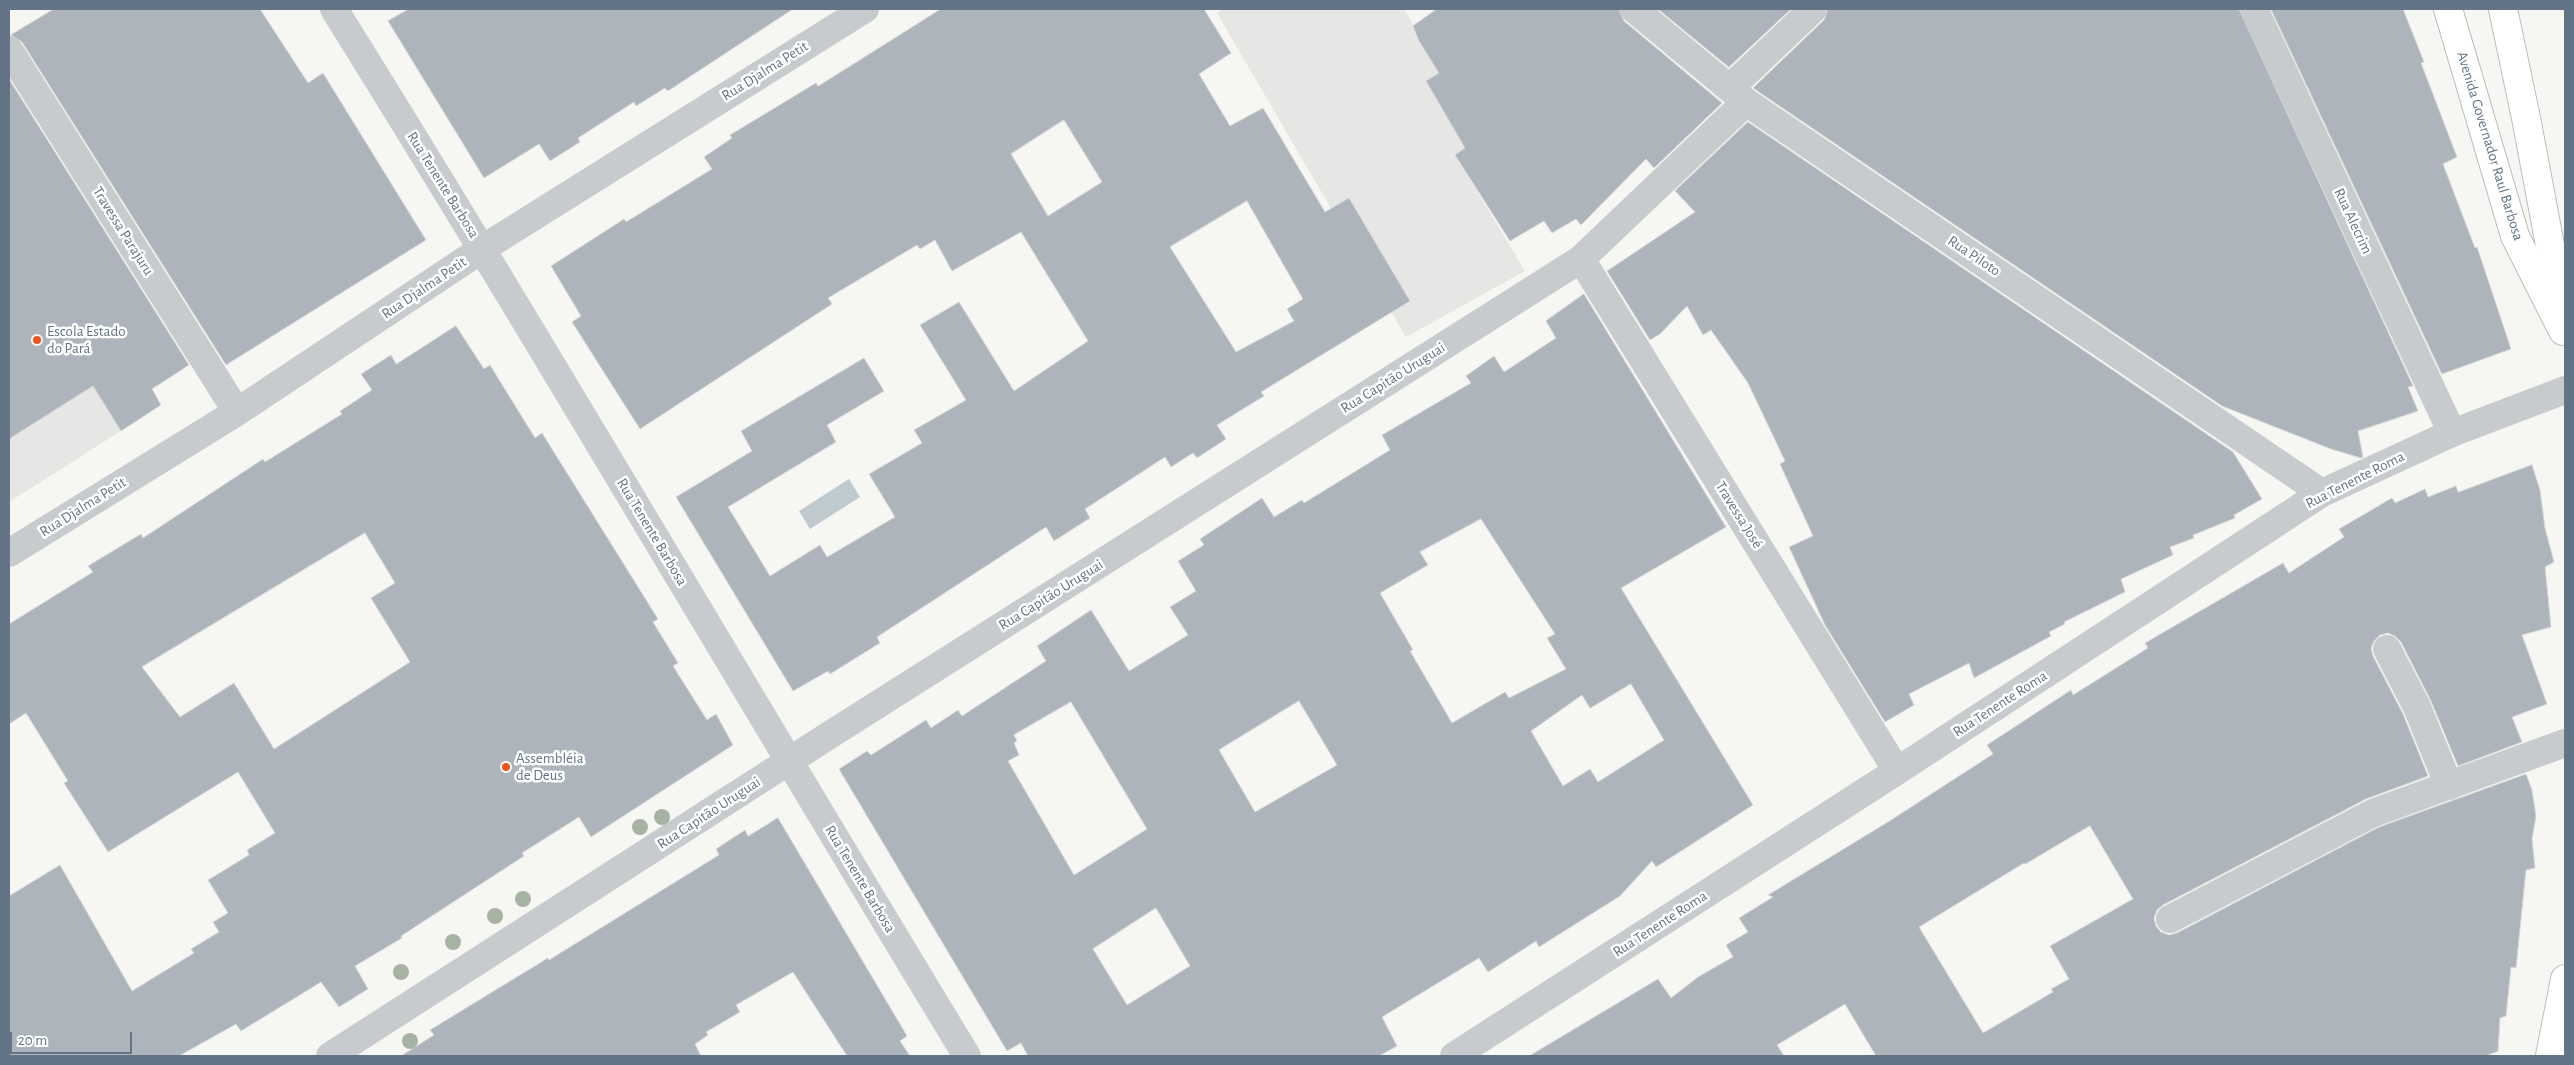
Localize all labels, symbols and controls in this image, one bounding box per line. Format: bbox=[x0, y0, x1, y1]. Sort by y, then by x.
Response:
street label: Rua Djalma Petit bbox=[718, 37, 812, 105]
street label: Avenida Governador Raul Barbosa bbox=[2453, 49, 2527, 243]
street label: Rua Tenente Barbosa bbox=[403, 129, 483, 241]
street label: Travessa Parajuru bbox=[89, 183, 157, 279]
street label: Rua Alecrim bbox=[2330, 185, 2376, 257]
street label: Rua Piloto bbox=[1944, 232, 2004, 280]
street label: Rua Djalma Petit bbox=[378, 253, 470, 323]
place label: Escola Estado do Pará bbox=[47, 322, 126, 357]
marker: Escola Estado do Pará bbox=[31, 334, 43, 346]
street label: Rua Capitão Uruguai bbox=[1337, 339, 1449, 417]
street label: Rua Tenente Roma bbox=[2303, 447, 2407, 513]
street label: Rua Djalma Petit bbox=[36, 473, 130, 541]
street label: Rua Tenente Barbosa bbox=[613, 475, 691, 589]
street label: Travessa José bbox=[1711, 478, 1767, 552]
street label: Rua Capitão Uruguai bbox=[995, 556, 1107, 634]
street label: Rua Tenente Roma bbox=[1950, 667, 2050, 741]
place label: Assembléia de Deus bbox=[516, 749, 584, 784]
marker: Assembléia de Deus bbox=[500, 761, 512, 773]
street label: Rua Capitão Uruguai bbox=[654, 773, 764, 853]
street label: Rua Tenente Barbosa bbox=[821, 822, 899, 936]
street label: Rua Tenente Roma bbox=[1610, 887, 1710, 961]
scale bar bbox=[12, 1022, 135, 1054]
text: 20 m bbox=[18, 1033, 47, 1048]

